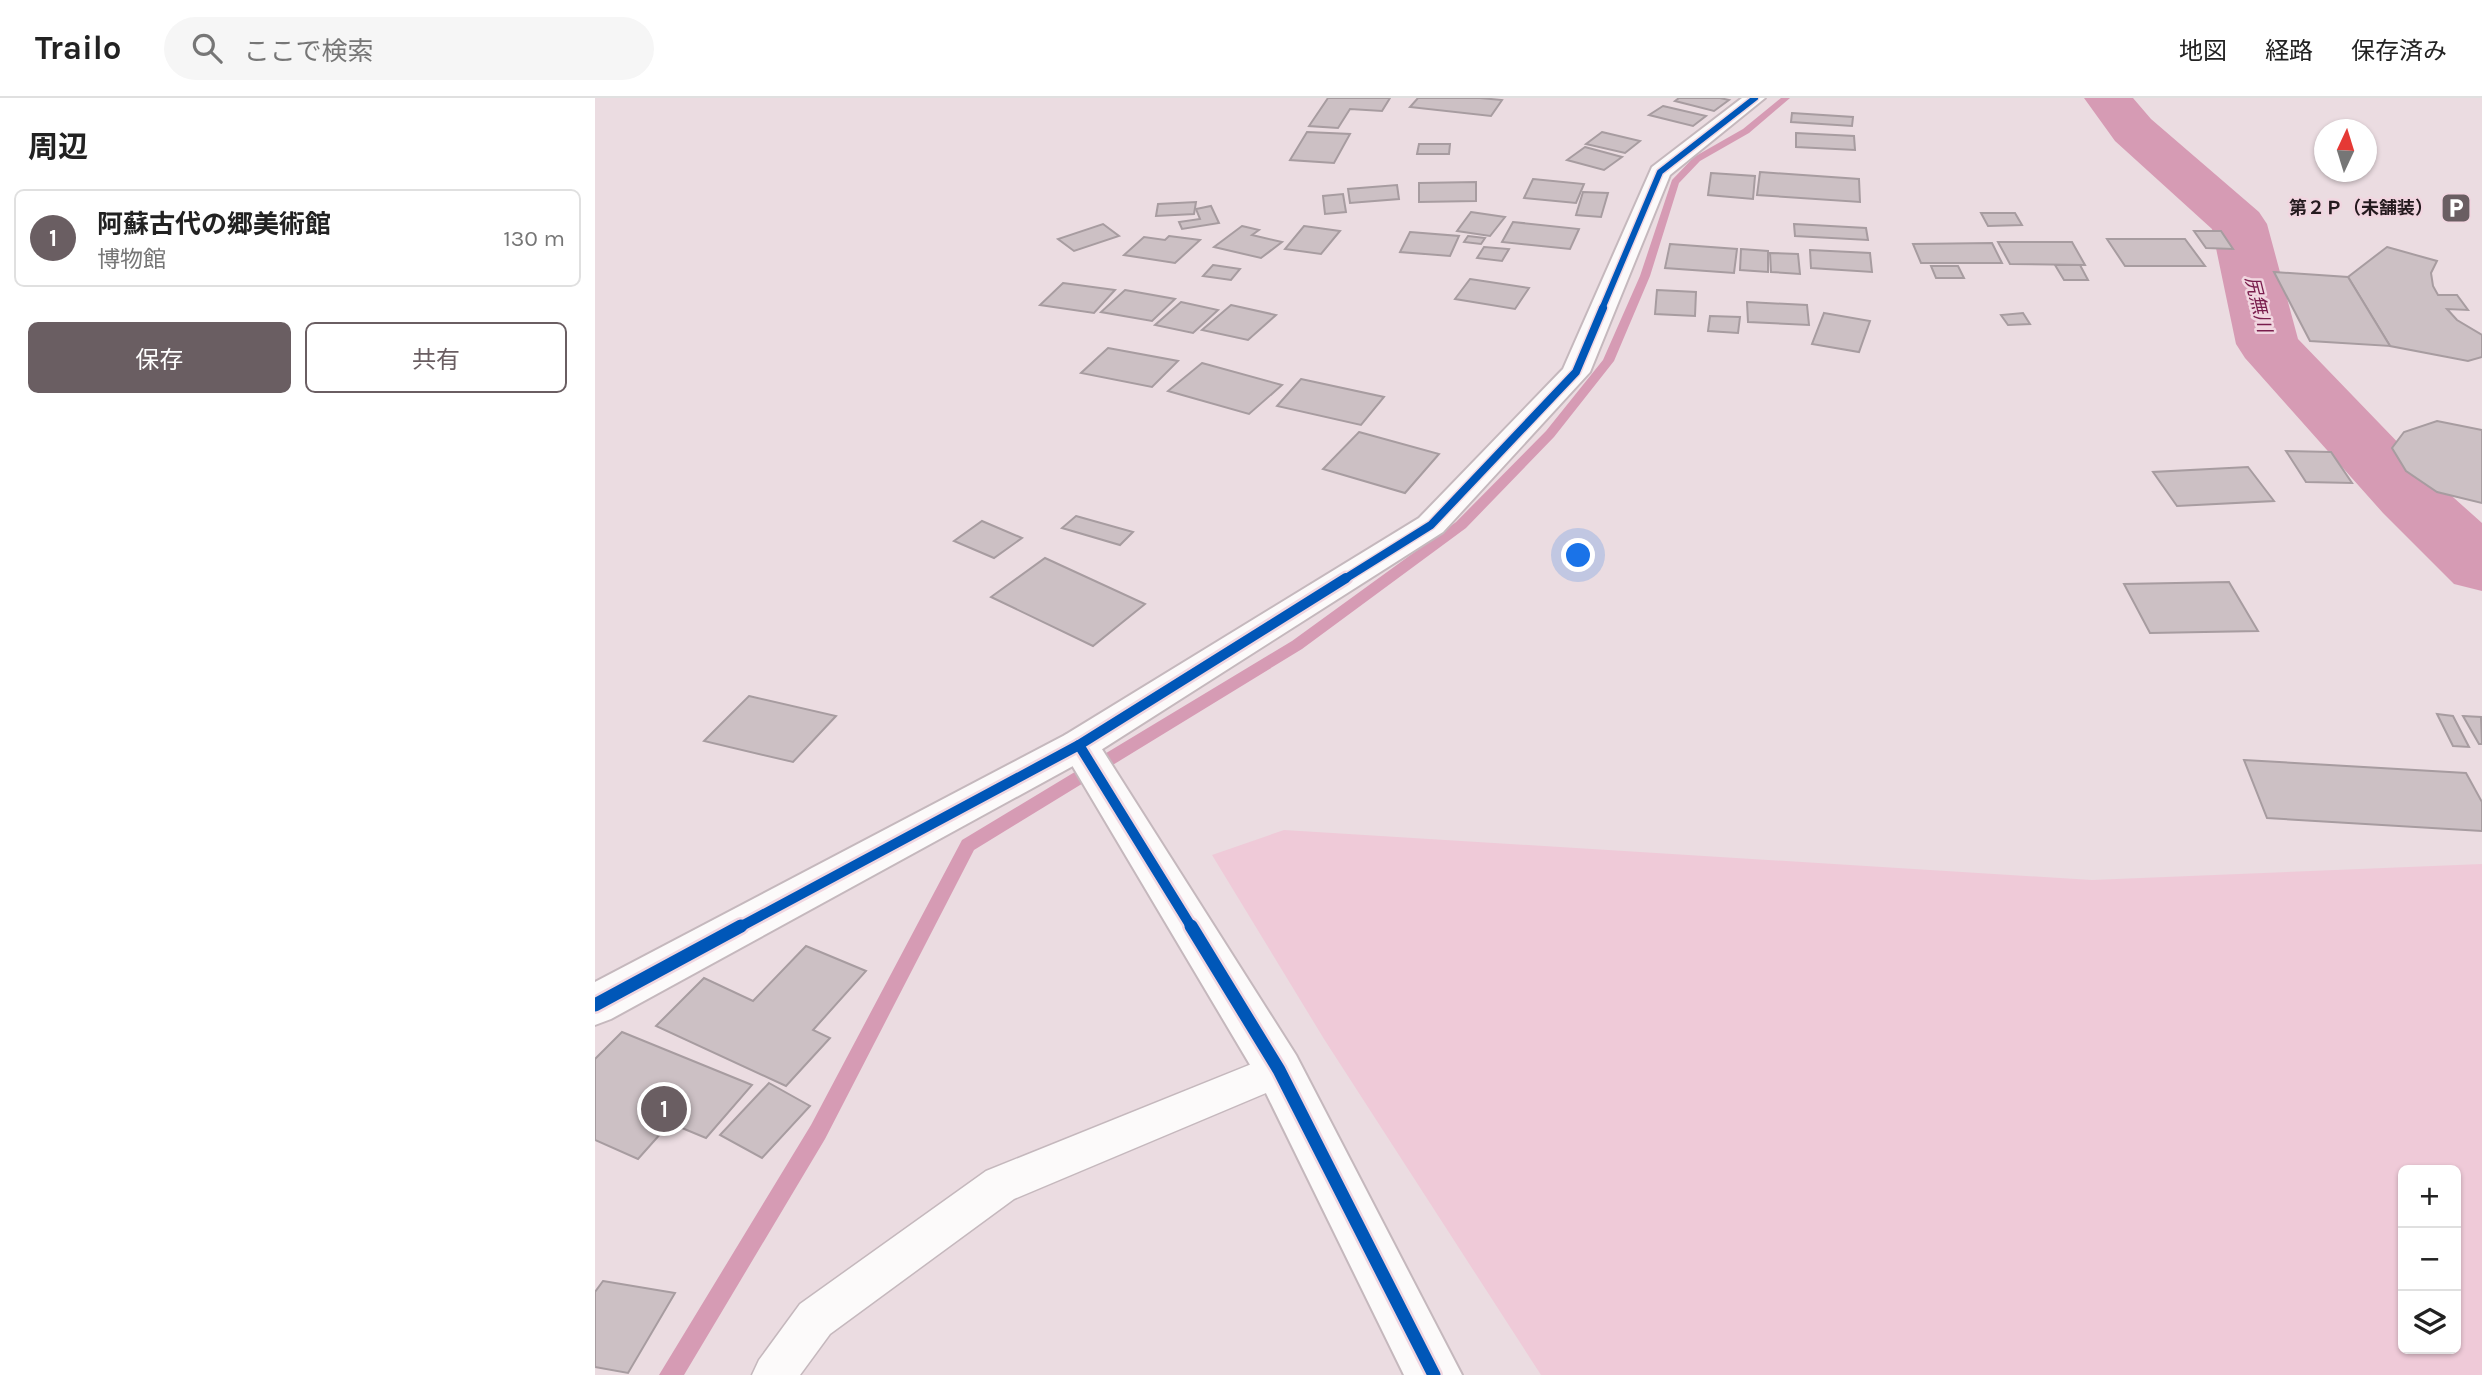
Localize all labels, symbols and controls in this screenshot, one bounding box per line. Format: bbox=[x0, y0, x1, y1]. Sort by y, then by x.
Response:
search box bbox=[164, 17, 654, 80]
text: Trailo bbox=[35, 29, 122, 67]
icon: search bbox=[188, 29, 226, 67]
text: ここで検索 bbox=[244, 36, 374, 67]
text: 地図 bbox=[2179, 37, 2227, 65]
text: 経路 bbox=[2265, 37, 2313, 65]
text: 保存済み bbox=[2351, 37, 2447, 65]
north arrow bbox=[2314, 119, 2377, 182]
text: 周辺 bbox=[28, 129, 88, 165]
parking icon: 第２Ｐ（未舗装） bbox=[2439, 191, 2473, 225]
place label: 第２Ｐ（未舗装） bbox=[2289, 197, 2433, 219]
text: 阿蘇古代の郷美術館 bbox=[97, 209, 331, 240]
text: 1 bbox=[49, 225, 57, 252]
text: 130 m bbox=[503, 225, 565, 252]
text: 博物館 bbox=[97, 246, 166, 273]
water label: 尻無川 bbox=[2240, 274, 2276, 336]
button: 保存 bbox=[28, 322, 291, 393]
button: 共有 bbox=[305, 322, 567, 393]
your location bbox=[1561, 538, 1595, 572]
pin: 1 bbox=[641, 1083, 687, 1135]
map controls bbox=[2398, 1165, 2461, 1354]
button: + bbox=[2398, 1165, 2461, 1228]
button: − bbox=[2398, 1228, 2461, 1291]
button: layers bbox=[2398, 1291, 2461, 1354]

